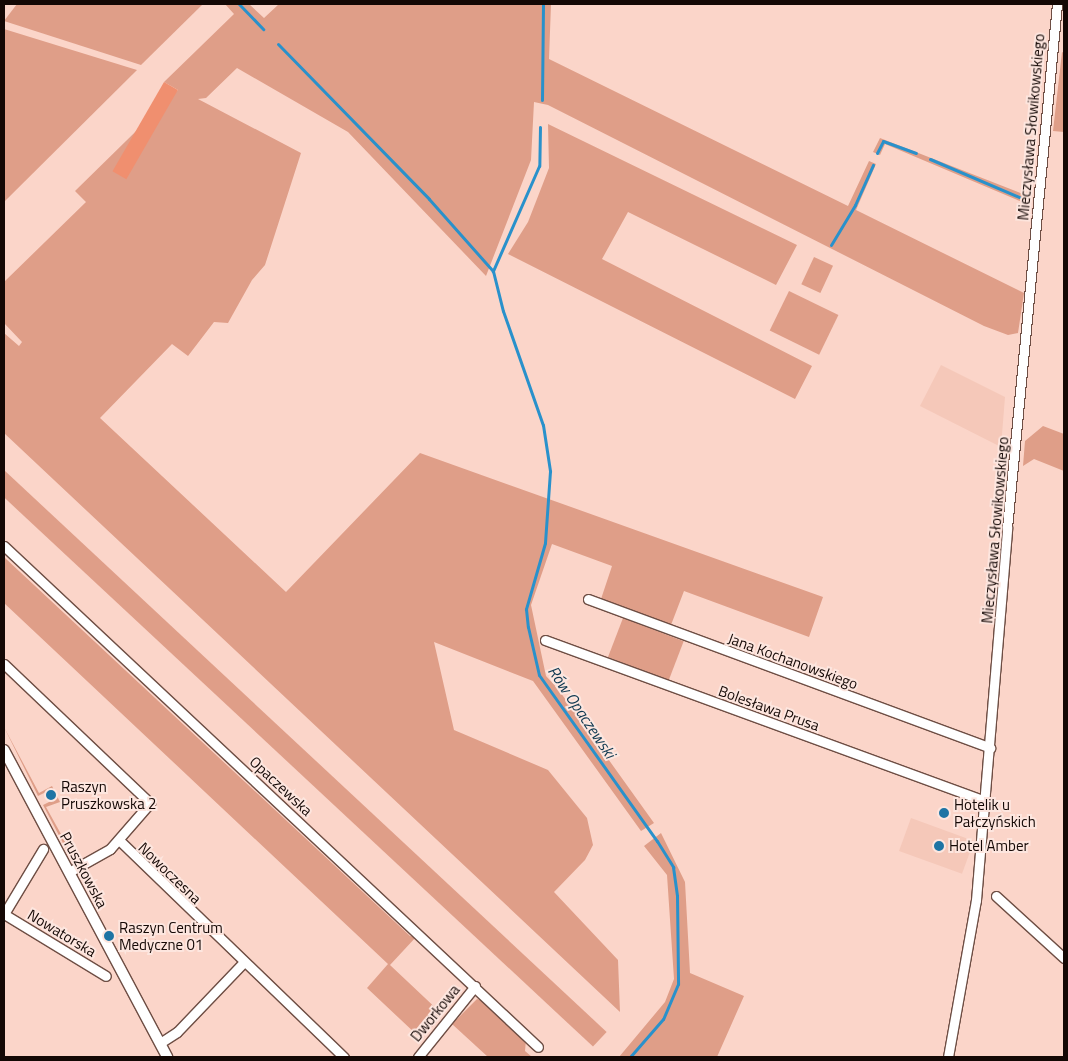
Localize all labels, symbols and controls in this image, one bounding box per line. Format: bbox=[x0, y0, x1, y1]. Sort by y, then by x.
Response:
street label: Mieczysława Słowikowskiego bbox=[1014, 33, 1048, 221]
street label: Mieczysława Słowikowskiego bbox=[978, 436, 1012, 624]
street label: Jana Kochanowskiego bbox=[726, 629, 860, 693]
water label: Rów Opaczewski bbox=[544, 662, 620, 762]
street label: Bolesława Prusa bbox=[716, 681, 822, 735]
street label: Opaczewska bbox=[246, 752, 316, 820]
place label: Raszyn Pruszkowska 2 bbox=[61, 777, 156, 812]
marker: Raszyn Pruszkowska 2 bbox=[45, 789, 57, 801]
place label: Hotelik u Pałczyńskich bbox=[954, 795, 1036, 830]
marker: Hotelik u Pałczyńskich bbox=[938, 807, 950, 819]
street label: Pruszkowska bbox=[56, 829, 112, 911]
place label: Hotel Amber bbox=[949, 837, 1029, 855]
street label: Nowoczesna bbox=[135, 839, 205, 907]
marker: Hotel Amber bbox=[933, 840, 945, 852]
street label: Nowatorska bbox=[24, 906, 100, 960]
place label: Raszyn Centrum Medyczne 01 bbox=[119, 918, 223, 953]
marker: Raszyn Centrum Medyczne 01 bbox=[103, 930, 115, 942]
street label: Dworkowa bbox=[407, 981, 463, 1045]

